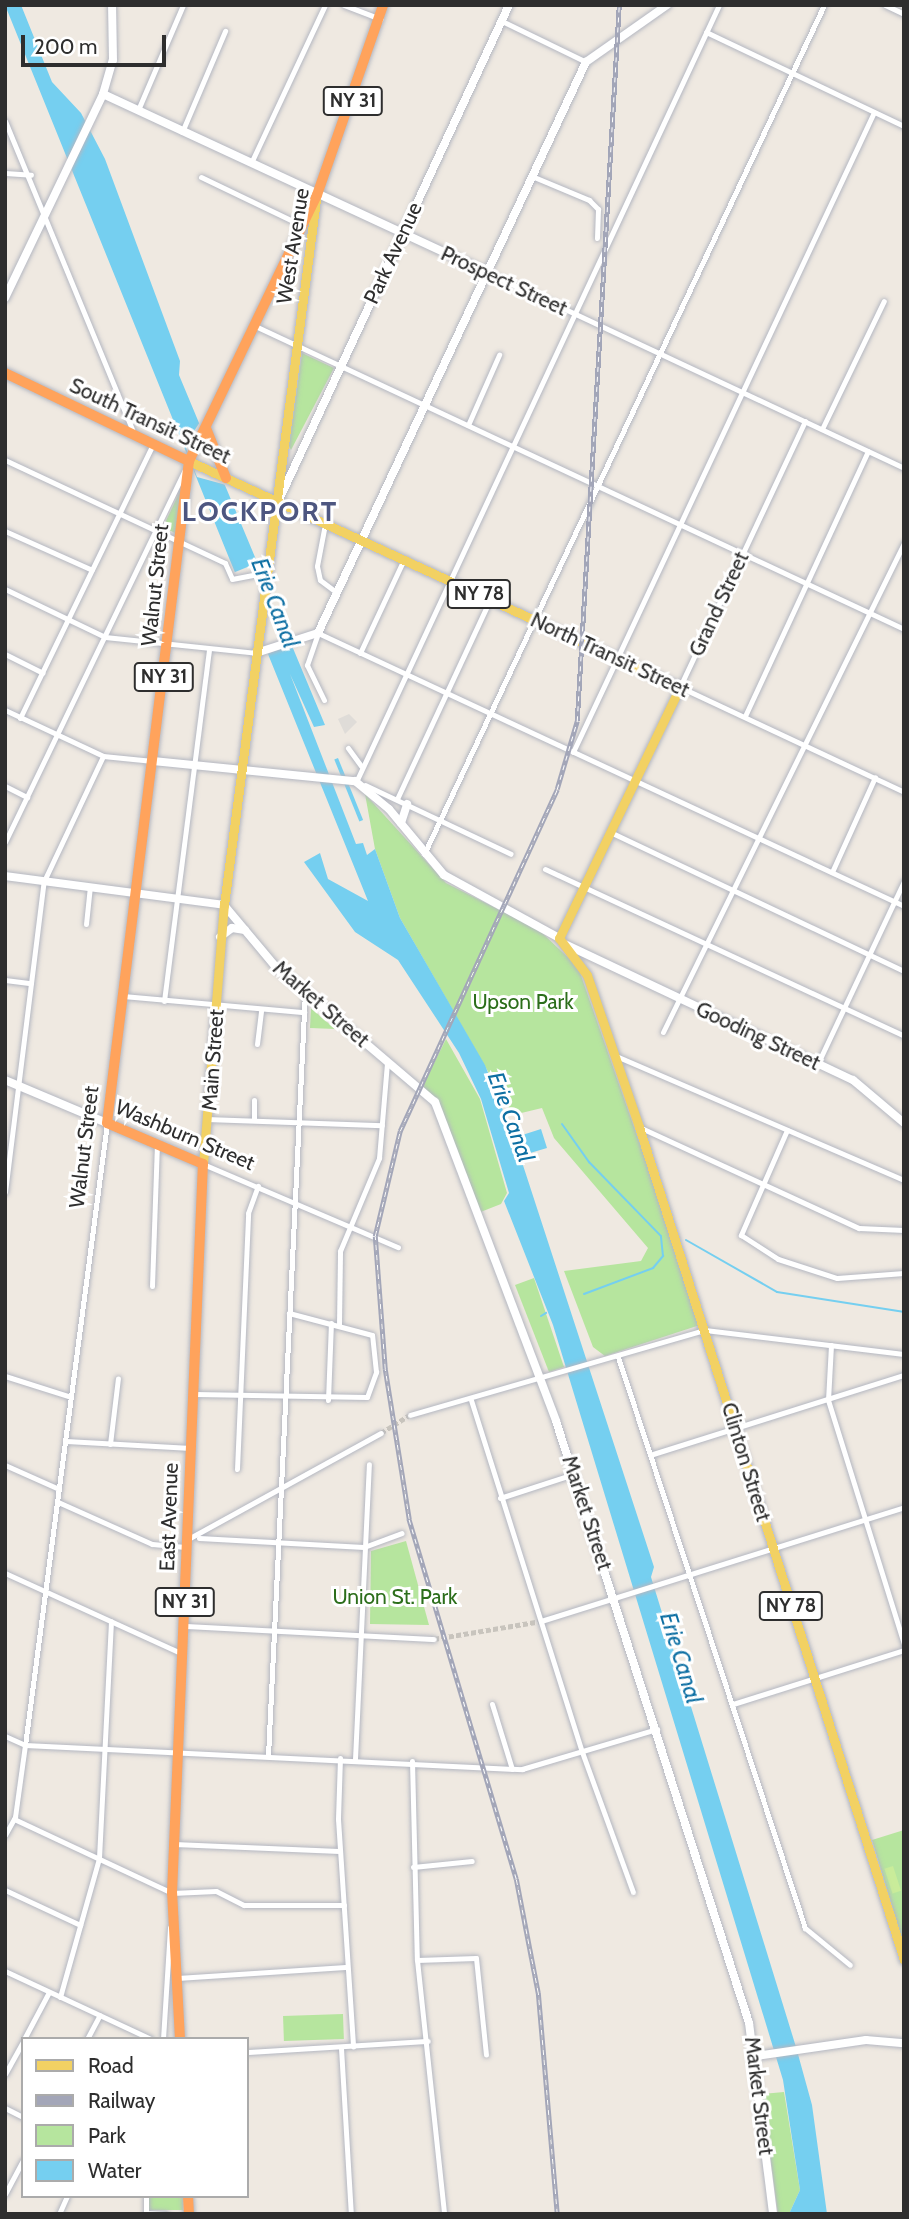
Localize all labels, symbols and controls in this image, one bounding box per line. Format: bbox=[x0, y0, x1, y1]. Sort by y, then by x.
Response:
scale bar bbox=[24, 21, 170, 65]
text: 200 m bbox=[34, 34, 97, 59]
road number: NY 31 bbox=[322, 86, 384, 116]
street label: West Avenue bbox=[271, 186, 315, 306]
street label: Park Avenue bbox=[359, 198, 427, 308]
street label: Prospect Street bbox=[437, 241, 571, 321]
street label: South Transit Street bbox=[66, 373, 234, 469]
district label: LOCKPORT bbox=[183, 494, 337, 528]
street label: Walnut Street bbox=[136, 523, 174, 647]
street label: Grand Street bbox=[684, 548, 754, 660]
water label: Erie Canal bbox=[245, 554, 305, 652]
road number: NY 78 bbox=[446, 579, 512, 610]
street label: North Transit Street bbox=[527, 607, 693, 703]
road number: NY 31 bbox=[132, 662, 196, 692]
street label: Market Street bbox=[268, 955, 374, 1053]
park label: Upson Park bbox=[472, 989, 574, 1015]
street label: Gooding Street bbox=[692, 996, 824, 1076]
street label: Main Street bbox=[197, 1008, 229, 1112]
water label: Erie Canal bbox=[482, 1068, 540, 1166]
street label: Walnut Street bbox=[64, 1085, 104, 1209]
street label: Washburn Street bbox=[112, 1094, 258, 1176]
street label: Clinton Street bbox=[716, 1400, 776, 1524]
street label: Market Street bbox=[557, 1452, 617, 1574]
street label: East Avenue bbox=[155, 1462, 183, 1572]
park label: Union St. Park bbox=[332, 1584, 458, 1610]
road number: NY 31 bbox=[154, 1586, 216, 1618]
road number: NY 78 bbox=[758, 1590, 824, 1622]
water label: Erie Canal bbox=[654, 1609, 708, 1707]
street label: Market Street bbox=[739, 2035, 779, 2157]
legend bbox=[21, 2037, 248, 2198]
text: Road bbox=[88, 2053, 134, 2078]
text: Railway bbox=[88, 2088, 155, 2113]
text: Park bbox=[88, 2123, 126, 2148]
text: Water bbox=[88, 2158, 141, 2183]

